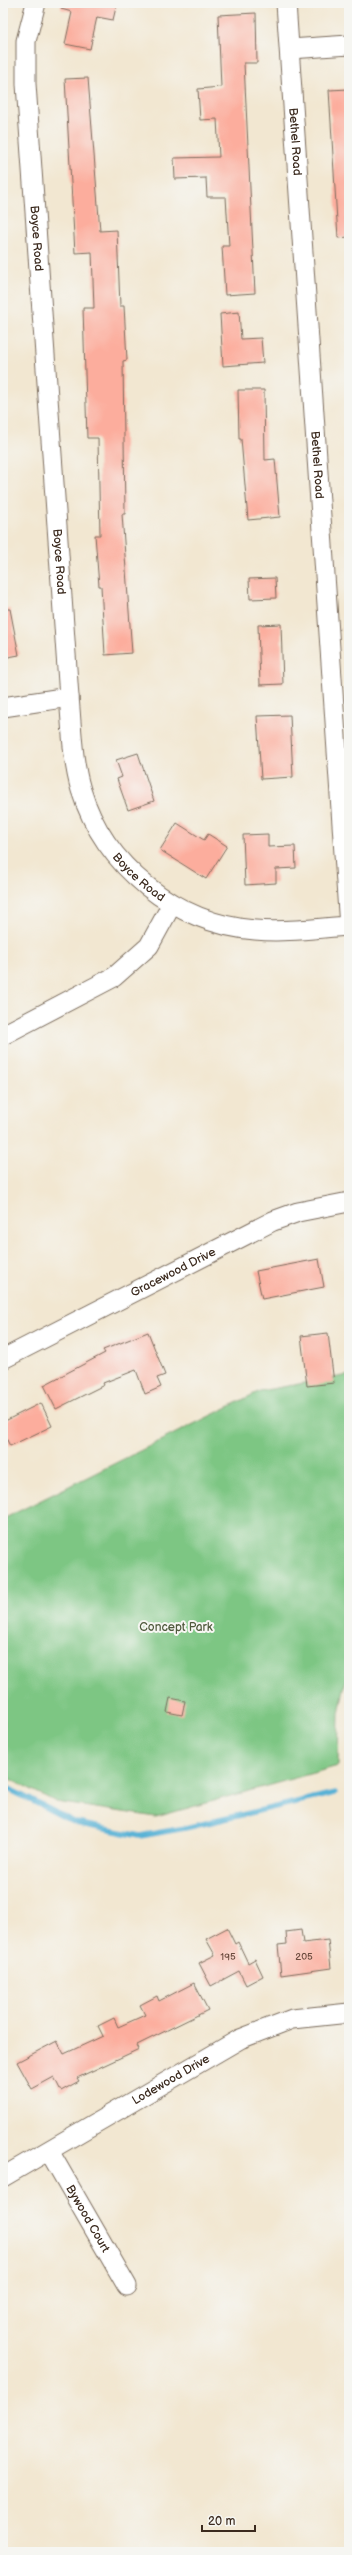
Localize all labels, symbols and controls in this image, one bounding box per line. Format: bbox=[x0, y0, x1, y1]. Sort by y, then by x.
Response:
street label: Bethel Road bbox=[286, 107, 305, 176]
street label: Boyce Road bbox=[27, 205, 47, 272]
street label: Bethel Road bbox=[308, 431, 327, 499]
street label: Boyce Road bbox=[50, 528, 69, 595]
street label: Boyce Road bbox=[109, 850, 168, 905]
street label: Gracewood Drive bbox=[128, 1244, 218, 1300]
park label: Concept Park bbox=[139, 1620, 213, 1635]
house number: 195 bbox=[220, 1951, 236, 1963]
house number: 205 bbox=[295, 1951, 313, 1963]
street label: Lodewood Drive bbox=[129, 2051, 212, 2108]
street label: Bywood Court bbox=[63, 2182, 114, 2255]
scale bar bbox=[202, 2507, 255, 2533]
text: 20 m bbox=[208, 2514, 235, 2529]

